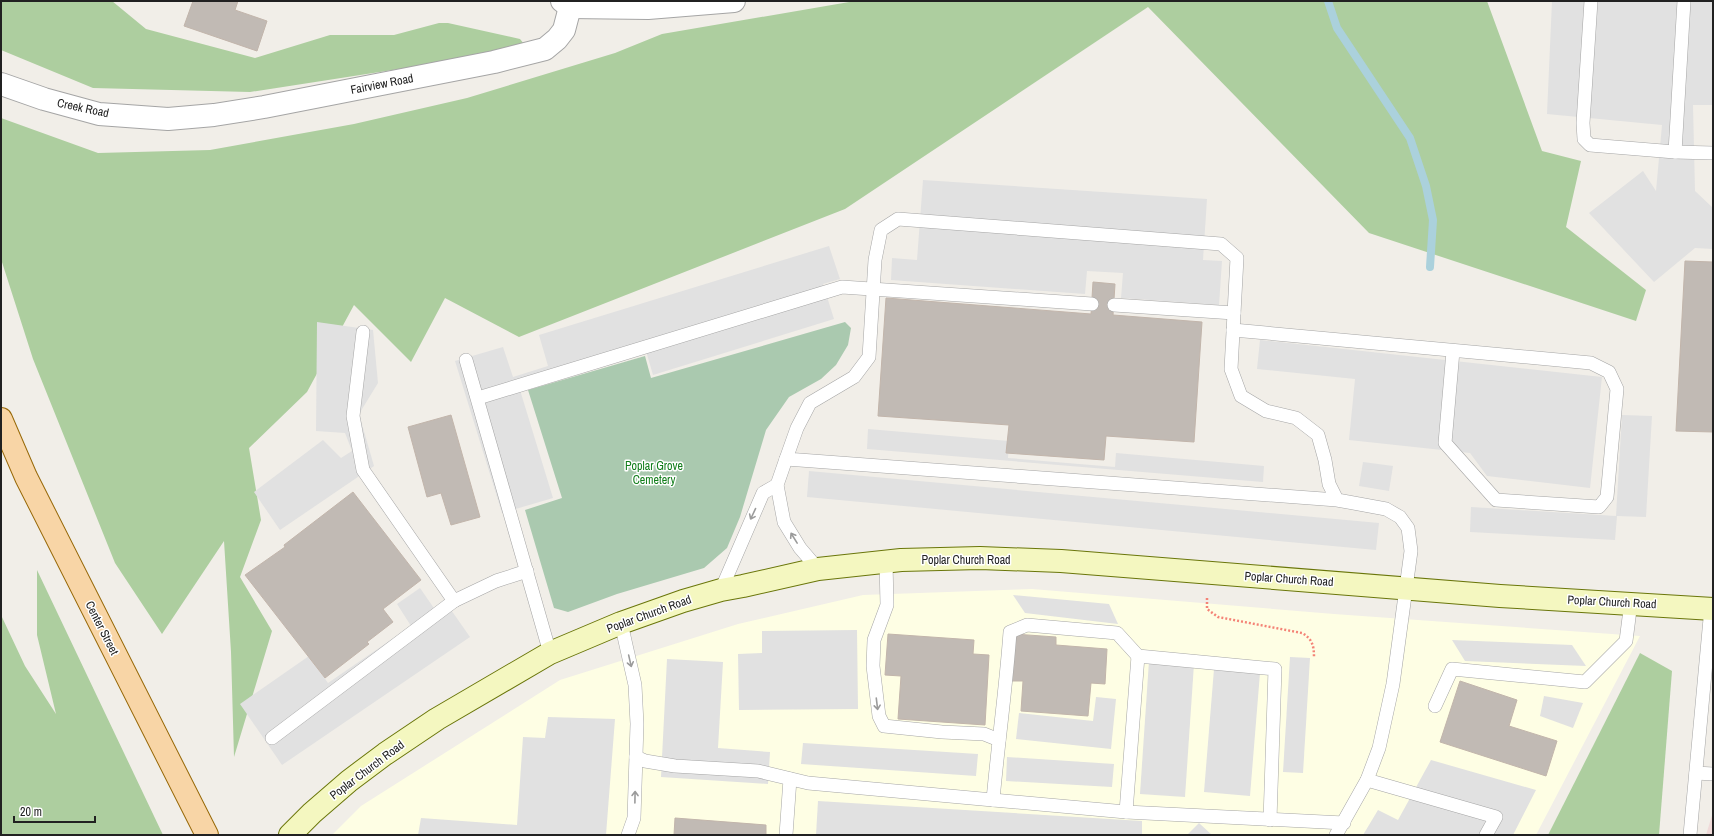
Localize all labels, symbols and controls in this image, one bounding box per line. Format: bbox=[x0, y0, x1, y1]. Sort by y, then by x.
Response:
street label: Fairview Road bbox=[349, 70, 415, 98]
street label: Creek Road bbox=[56, 95, 110, 121]
park label: Poplar Grove Cemetery bbox=[625, 458, 683, 488]
one-way arrow bbox=[749, 508, 756, 520]
one-way arrow bbox=[790, 533, 798, 544]
street label: Poplar Church Road bbox=[921, 552, 1011, 568]
street label: Poplar Church Road bbox=[1244, 568, 1334, 590]
street label: Poplar Church Road bbox=[604, 591, 694, 637]
street label: Poplar Church Road bbox=[1567, 592, 1657, 612]
street label: Center Street bbox=[82, 598, 123, 658]
one-way arrow bbox=[627, 654, 634, 667]
one-way arrow bbox=[874, 698, 881, 711]
street label: Poplar Church Road bbox=[327, 737, 407, 803]
one-way arrow bbox=[631, 791, 639, 804]
scale bar bbox=[14, 798, 95, 824]
text: 20 m bbox=[20, 804, 42, 820]

